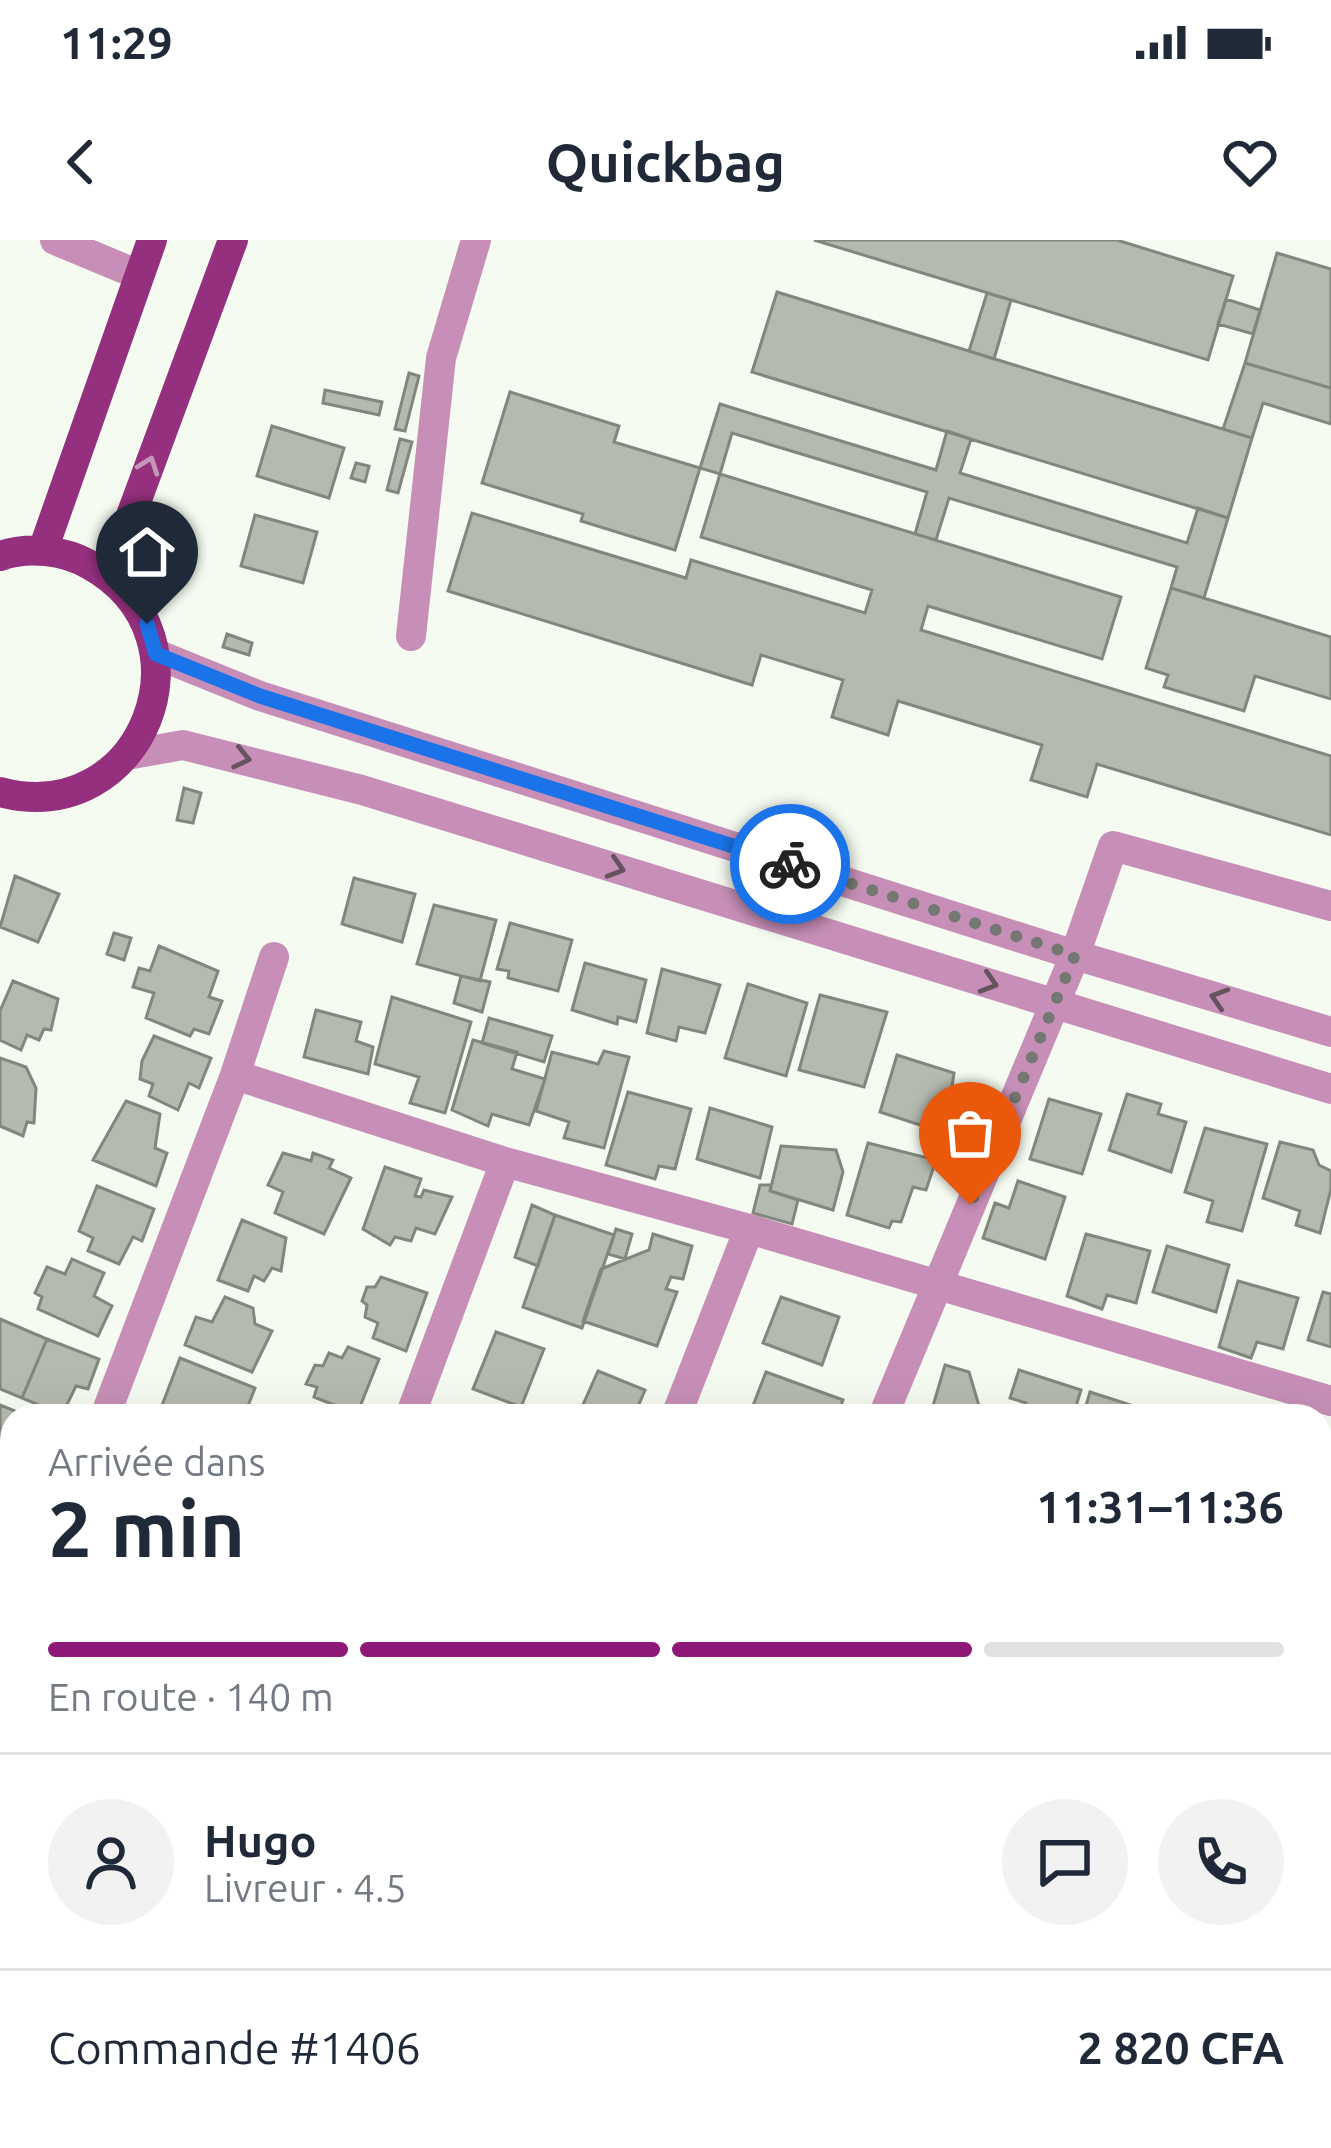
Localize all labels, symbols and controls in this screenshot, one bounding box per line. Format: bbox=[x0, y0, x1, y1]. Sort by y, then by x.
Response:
text: 11:29 bbox=[60, 17, 173, 68]
icon: back bbox=[48, 129, 114, 195]
icon: heart bbox=[1217, 129, 1283, 195]
text: Quickbag bbox=[546, 132, 785, 192]
one-way arrow bbox=[135, 456, 160, 477]
pin bbox=[96, 501, 198, 624]
icon: home bbox=[114, 519, 180, 585]
one-way arrow bbox=[231, 744, 251, 769]
courier bbox=[730, 804, 850, 924]
icon: bike bbox=[757, 831, 823, 897]
one-way arrow bbox=[605, 854, 626, 879]
one-way arrow bbox=[977, 969, 998, 994]
one-way arrow bbox=[1209, 987, 1230, 1012]
pin bbox=[919, 1082, 1021, 1205]
icon: bag bbox=[937, 1100, 1003, 1166]
text: Arrivée dans bbox=[48, 1440, 265, 1483]
text: 11:31–11:36 bbox=[1036, 1481, 1284, 1532]
text: 2 min bbox=[48, 1484, 245, 1572]
text: En route · 140 m bbox=[48, 1675, 334, 1718]
button: person bbox=[48, 1799, 174, 1925]
button: chat bbox=[1002, 1799, 1128, 1925]
button: phone bbox=[1158, 1799, 1284, 1925]
text: Hugo bbox=[204, 1815, 317, 1866]
text: Livreur · 4.5 bbox=[204, 1866, 407, 1909]
text: Commande #1406 bbox=[48, 2022, 421, 2073]
text: 2 820 CFA bbox=[1077, 2022, 1284, 2073]

